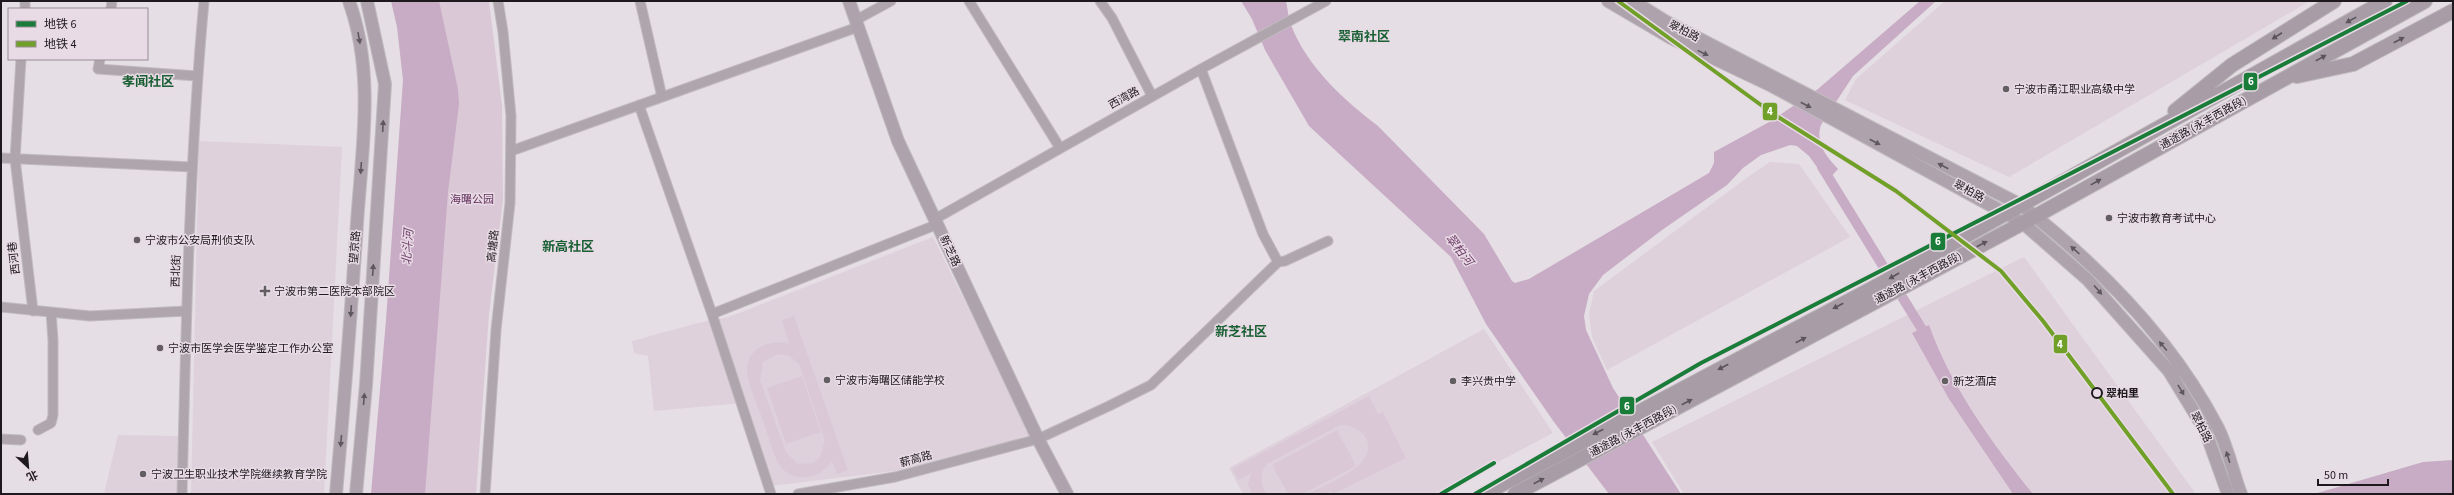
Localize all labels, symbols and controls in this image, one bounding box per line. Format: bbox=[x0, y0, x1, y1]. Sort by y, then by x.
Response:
legend bbox=[8, 8, 148, 60]
text: 地铁 6 bbox=[44, 16, 76, 33]
street label: 翠柏路 bbox=[1666, 17, 1702, 45]
one-way arrow bbox=[2345, 17, 2356, 23]
district label: 翠南社区 bbox=[1338, 28, 1390, 46]
one-way arrow bbox=[356, 32, 362, 45]
one-way arrow bbox=[2271, 32, 2283, 39]
text: 地铁 4 bbox=[44, 36, 76, 53]
one-way arrow bbox=[2393, 37, 2404, 43]
one-way arrow bbox=[1698, 50, 1709, 56]
one-way arrow bbox=[2315, 55, 2327, 62]
line badge: 6 bbox=[2243, 72, 2258, 91]
district label: 孝闻社区 bbox=[122, 73, 174, 91]
text: 6 bbox=[2248, 74, 2254, 89]
place label: 宁波市甬江职业高级中学 bbox=[2014, 82, 2135, 97]
street label: 西湾路 bbox=[1106, 83, 1142, 113]
marker: 宁波市甬江职业高级中学 bbox=[2001, 84, 2011, 94]
street label: 通途路 (永丰西路段) bbox=[2157, 93, 2249, 153]
one-way arrow bbox=[1801, 101, 1812, 108]
line badge: 4 bbox=[1762, 102, 1778, 121]
text: 4 bbox=[1767, 104, 1773, 119]
one-way arrow bbox=[379, 120, 386, 132]
one-way arrow bbox=[1869, 138, 1881, 145]
one-way arrow bbox=[357, 162, 364, 174]
one-way arrow bbox=[1937, 162, 1949, 169]
street label: 翠柏路 bbox=[1951, 177, 1987, 205]
one-way arrow bbox=[2091, 178, 2102, 185]
park label: 海曙公园 bbox=[450, 192, 494, 207]
place label: 宁波市教育考试中心 bbox=[2117, 211, 2216, 226]
marker: 宁波市教育考试中心 bbox=[2104, 213, 2114, 223]
water label: 北斗河 bbox=[398, 226, 418, 266]
street label: 高塘路 bbox=[484, 229, 502, 263]
street label: 望京路 bbox=[346, 230, 364, 264]
water label: 翠柏河 bbox=[1441, 231, 1478, 271]
line badge: 6 bbox=[1930, 232, 1946, 251]
place label: 宁波市公安局刑侦支队 bbox=[145, 233, 255, 248]
street label: 新芝路 bbox=[936, 233, 964, 269]
text: 6 bbox=[1935, 234, 1941, 249]
marker: 宁波市公安局刑侦支队 bbox=[132, 235, 142, 245]
district label: 新高社区 bbox=[542, 238, 594, 256]
street label: 西河巷 bbox=[5, 241, 23, 275]
one-way arrow bbox=[1977, 241, 1988, 247]
one-way arrow bbox=[2070, 246, 2080, 255]
street label: 通途路 (永丰西路段) bbox=[1872, 249, 1964, 307]
street label: 西北街 bbox=[168, 254, 184, 288]
one-way arrow bbox=[370, 264, 377, 276]
one-way arrow bbox=[1888, 272, 1899, 279]
place label: 宁波市第二医院本部院区 bbox=[274, 284, 395, 299]
marker: 宁波市第二医院本部院区 bbox=[259, 285, 271, 297]
one-way arrow bbox=[2093, 286, 2102, 295]
one-way arrow bbox=[1832, 303, 1844, 309]
one-way arrow bbox=[348, 305, 355, 317]
district label: 新芝社区 bbox=[1215, 323, 1267, 341]
line badge: 4 bbox=[2053, 334, 2068, 354]
one-way arrow bbox=[1796, 337, 1807, 344]
text: 4 bbox=[2057, 337, 2063, 352]
one-way arrow bbox=[2159, 340, 2168, 351]
place label: 宁波市医学会医学鉴定工作办公室 bbox=[168, 341, 333, 356]
marker: 宁波市医学会医学鉴定工作办公室 bbox=[155, 343, 165, 353]
one-way arrow bbox=[1717, 363, 1729, 370]
place label: 宁波市海曙区储能学校 bbox=[835, 373, 945, 388]
place label: 李兴贵中学 bbox=[1461, 374, 1516, 389]
place label: 新芝酒店 bbox=[1953, 374, 1997, 389]
marker: 宁波市海曙区储能学校 bbox=[822, 375, 832, 385]
marker: 李兴贵中学 bbox=[1448, 376, 1458, 386]
marker: 新芝酒店 bbox=[1940, 376, 1950, 386]
one-way arrow bbox=[2177, 384, 2184, 396]
place label: 翠柏里 bbox=[2106, 386, 2139, 401]
marker: 翠柏里 bbox=[2091, 387, 2103, 399]
one-way arrow bbox=[361, 393, 368, 405]
line badge: 6 bbox=[1619, 396, 1635, 415]
one-way arrow bbox=[1681, 398, 1693, 405]
text: 6 bbox=[1624, 399, 1630, 414]
street label: 通途路 (永丰西路段) bbox=[1587, 402, 1679, 460]
street label: 翠柏路 bbox=[2187, 409, 2215, 445]
one-way arrow bbox=[1593, 429, 1604, 436]
one-way arrow bbox=[337, 435, 344, 447]
north arrow bbox=[8, 447, 48, 487]
street label: 薪高路 bbox=[898, 447, 934, 471]
one-way arrow bbox=[2225, 451, 2231, 463]
scale bar bbox=[2318, 461, 2388, 487]
text: 北 bbox=[24, 466, 40, 485]
place label: 宁波卫生职业技术学院继续教育学院 bbox=[151, 467, 327, 482]
text: 50 m bbox=[2324, 467, 2348, 484]
marker: 宁波卫生职业技术学院继续教育学院 bbox=[138, 469, 148, 479]
one-way arrow bbox=[1533, 478, 1545, 484]

